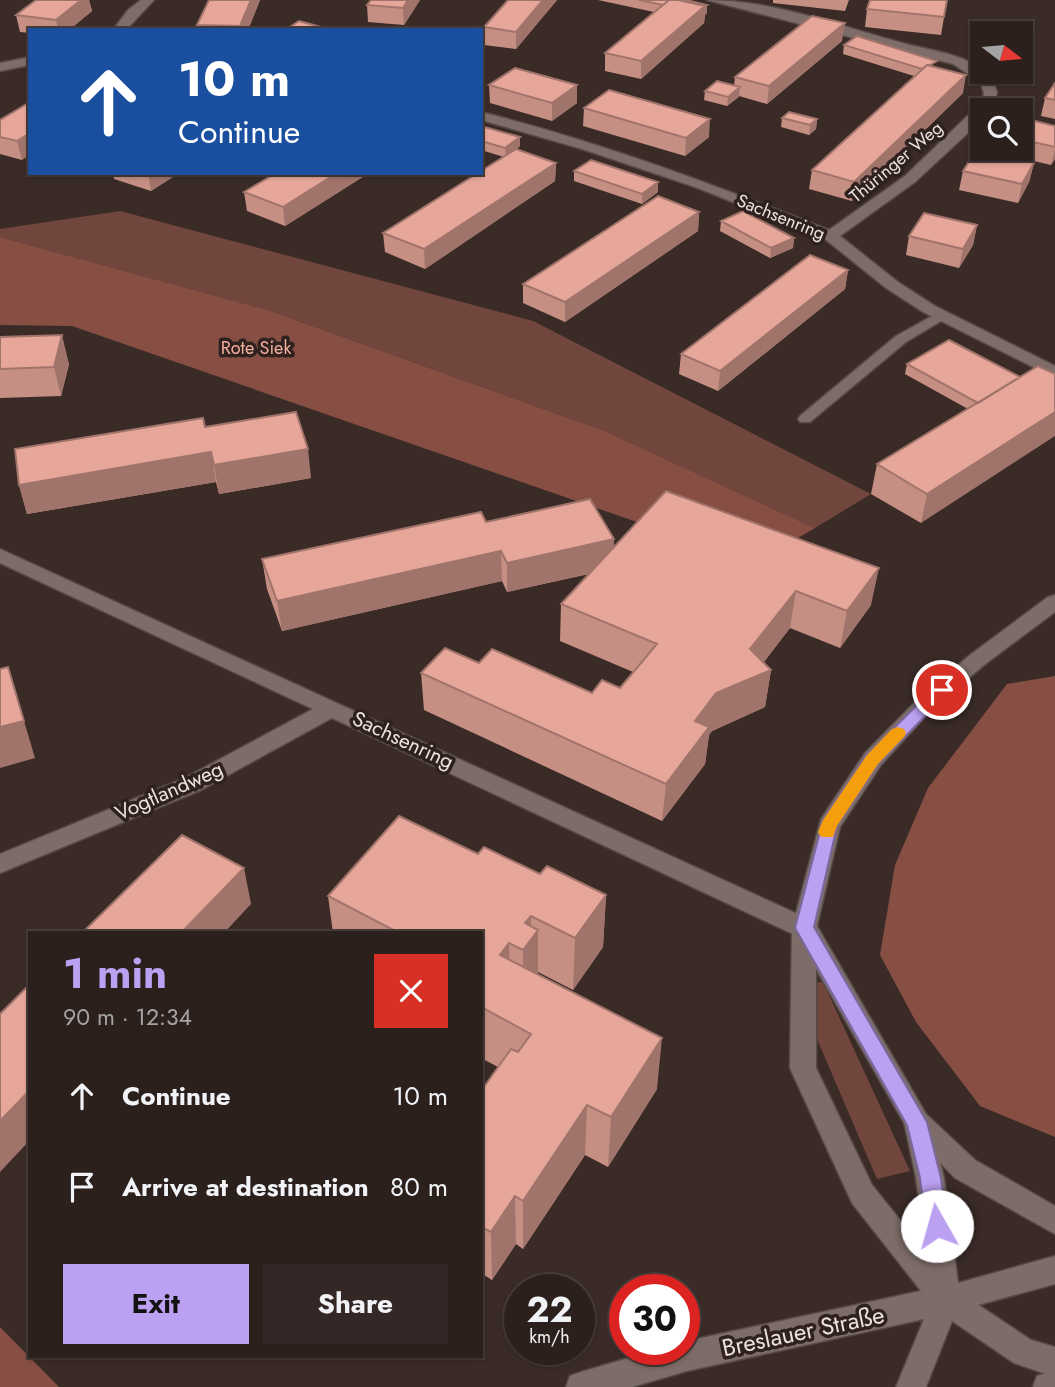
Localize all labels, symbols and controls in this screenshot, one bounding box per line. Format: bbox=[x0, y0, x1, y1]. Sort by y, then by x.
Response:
north arrow bbox=[970, 21, 1032, 84]
map controls bbox=[970, 21, 1033, 161]
text: 10 m bbox=[178, 44, 290, 114]
icon: ahead bbox=[63, 56, 154, 147]
button: search bbox=[970, 98, 1033, 161]
text: Continue bbox=[178, 109, 300, 155]
street label: Thüringer Weg bbox=[844, 115, 948, 209]
street label: Sachsenring bbox=[733, 188, 829, 246]
park label: Rote Siek bbox=[221, 335, 291, 361]
pin bbox=[912, 660, 972, 720]
icon: arrive bbox=[923, 671, 961, 709]
street label: Sachsenring bbox=[347, 703, 459, 777]
street label: Vogtlandweg bbox=[110, 754, 228, 828]
text: 1 min bbox=[63, 943, 167, 1004]
button: close bbox=[374, 954, 448, 1028]
text: 90 m · 12:34 bbox=[63, 1000, 192, 1034]
icon: ahead bbox=[63, 1077, 101, 1115]
text: Continue bbox=[122, 1077, 231, 1115]
text: 10 m bbox=[393, 1077, 448, 1115]
icon: arrive bbox=[63, 1168, 101, 1206]
text: Arrive at destination bbox=[122, 1168, 369, 1206]
text: 80 m bbox=[390, 1168, 448, 1206]
position arrow bbox=[900, 1189, 974, 1263]
button: Exit bbox=[63, 1264, 249, 1344]
button: Share bbox=[263, 1264, 448, 1344]
speed limit sign: 30 bbox=[609, 1274, 700, 1365]
text: 22 bbox=[527, 1285, 572, 1335]
street label: Breslauer Straße bbox=[718, 1297, 888, 1365]
text: km/h bbox=[529, 1324, 570, 1350]

